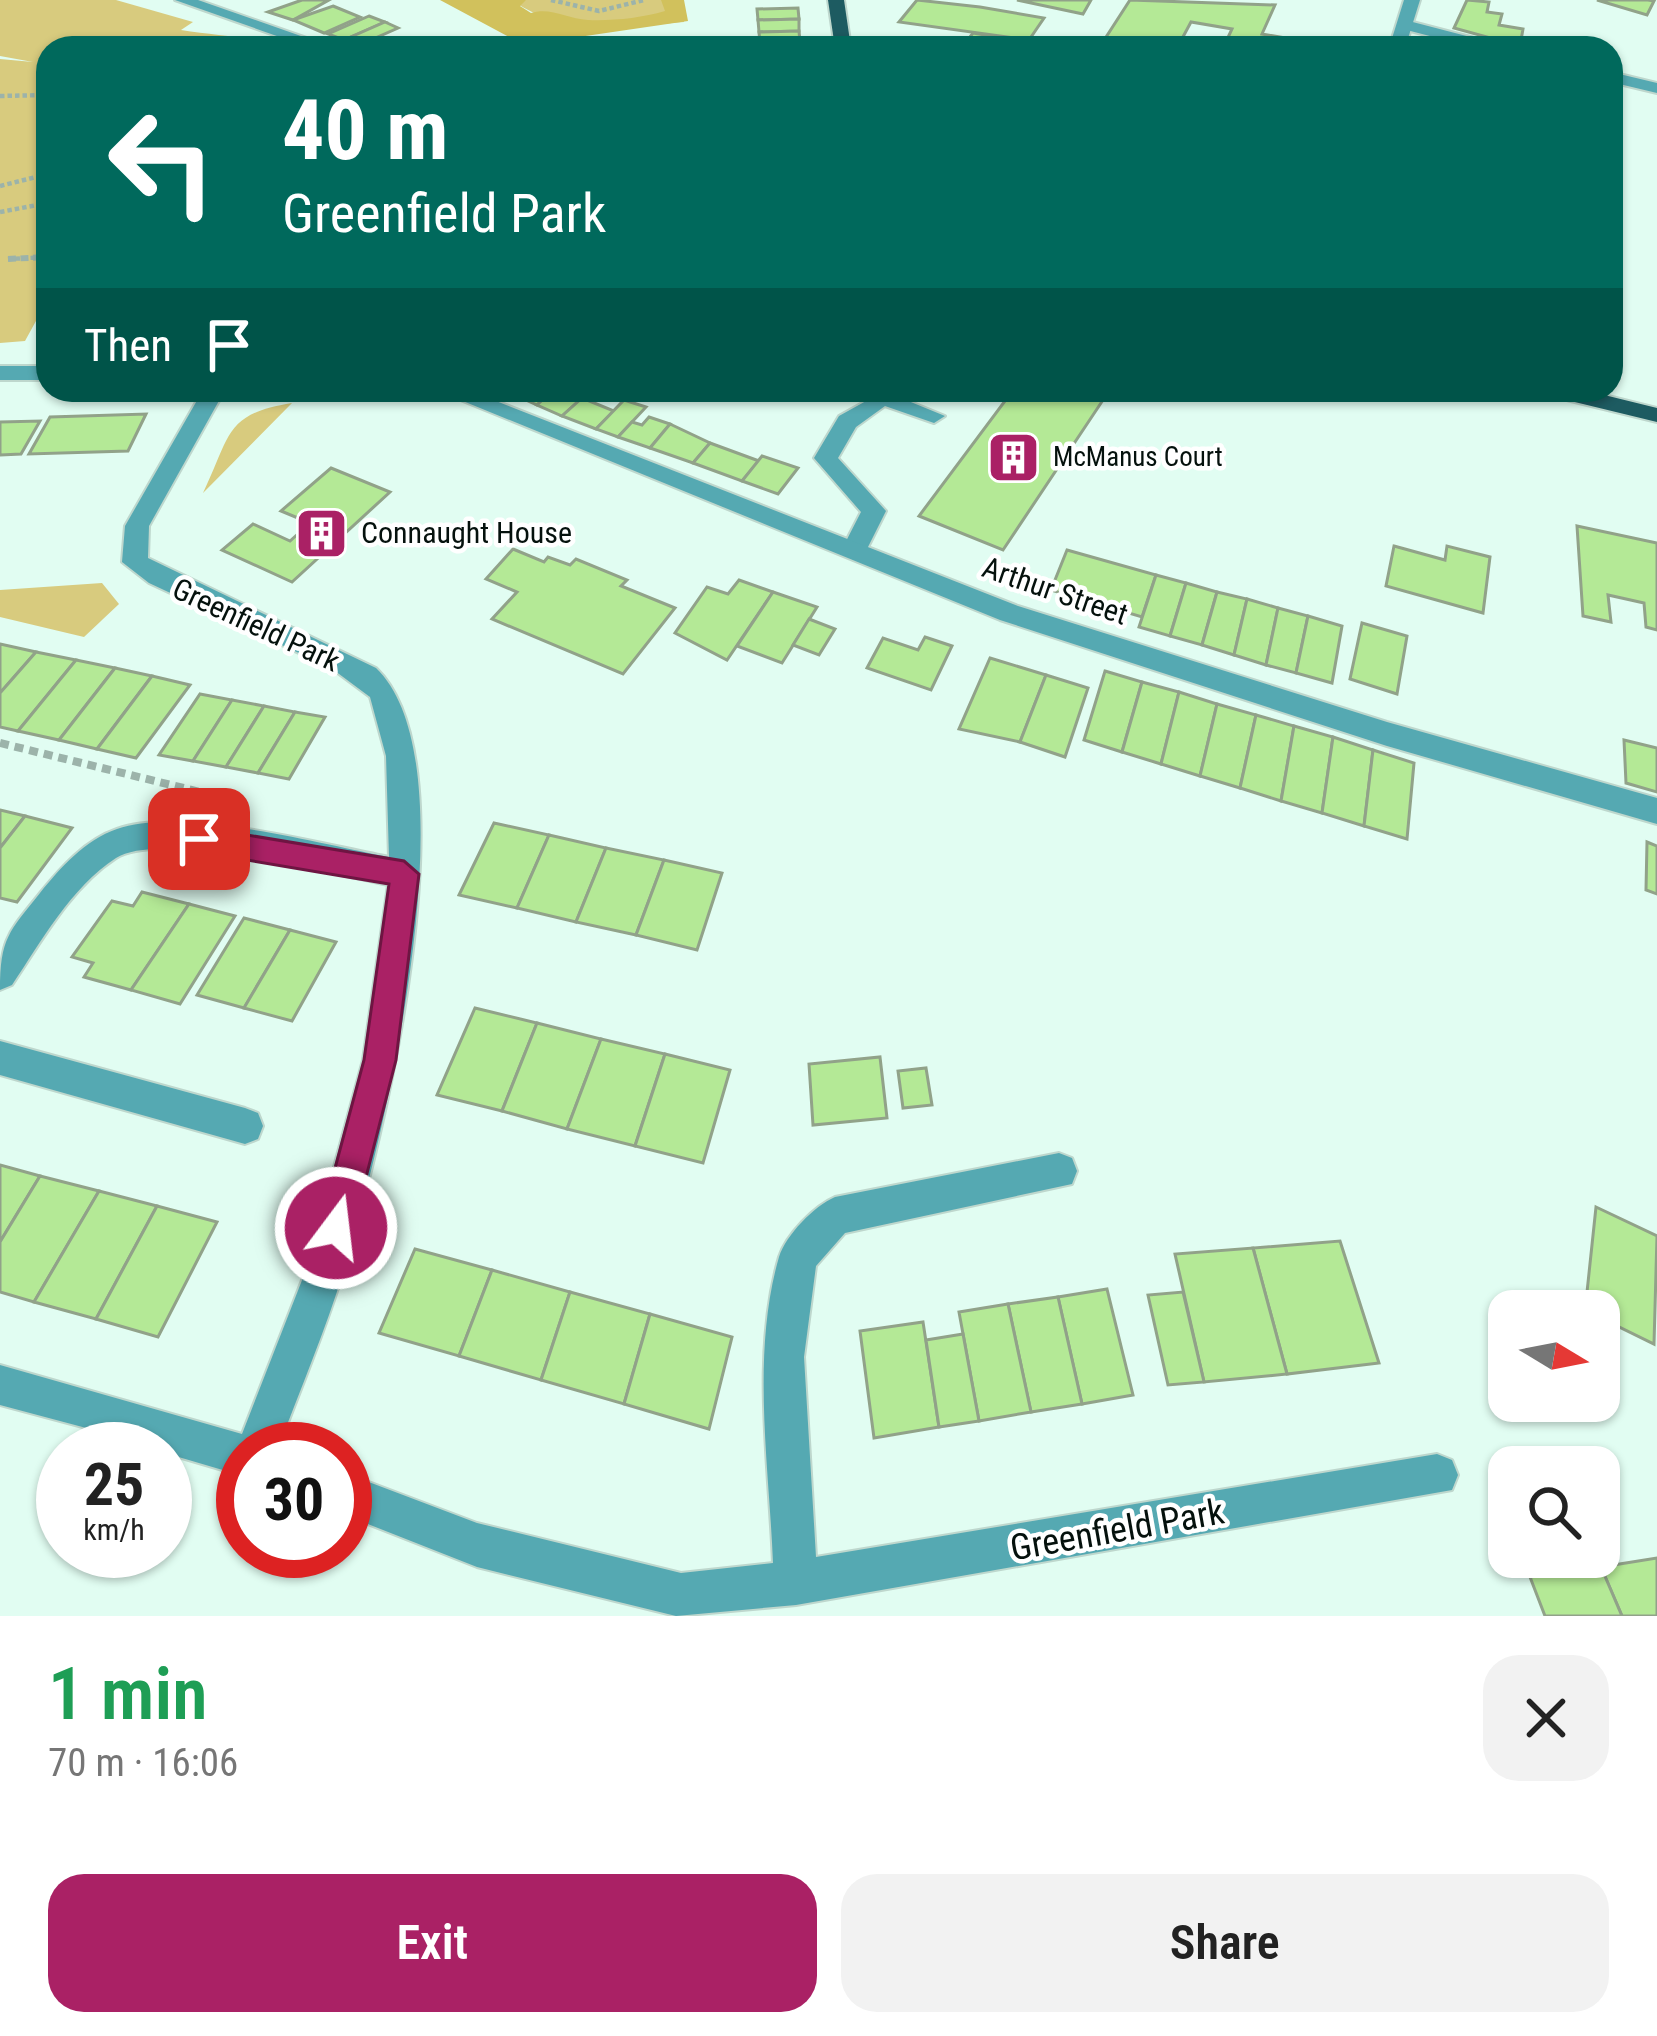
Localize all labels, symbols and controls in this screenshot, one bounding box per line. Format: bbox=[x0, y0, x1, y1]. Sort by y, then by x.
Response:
text: 40 m bbox=[282, 81, 449, 180]
icon: left bbox=[84, 84, 240, 240]
text: Greenfield Park bbox=[282, 182, 606, 245]
icon: arrive bbox=[196, 312, 262, 378]
text: Then bbox=[84, 319, 172, 372]
building icon: McManus Court bbox=[986, 429, 1042, 485]
place label: McManus Court bbox=[1053, 441, 1223, 473]
building icon: Connaught House bbox=[294, 505, 350, 561]
place label: Connaught House bbox=[361, 515, 572, 550]
street label: Arthur Street bbox=[978, 549, 1132, 632]
street label: Greenfield Park bbox=[167, 571, 346, 679]
pin bbox=[148, 788, 250, 890]
icon: arrive bbox=[166, 806, 232, 872]
position arrow bbox=[273, 1165, 399, 1291]
north arrow bbox=[1488, 1290, 1620, 1422]
map controls bbox=[1488, 1290, 1620, 1578]
speed limit sign: 30 bbox=[216, 1422, 372, 1578]
button: search bbox=[1488, 1446, 1620, 1578]
text: 25 bbox=[84, 1449, 144, 1520]
street label: Greenfield Park bbox=[1007, 1491, 1227, 1569]
text: km/h bbox=[83, 1512, 145, 1547]
text: 1 min bbox=[48, 1652, 207, 1737]
button: close bbox=[1483, 1655, 1609, 1781]
text: 70 m · 16:06 bbox=[48, 1740, 238, 1786]
button: Exit bbox=[48, 1874, 817, 2012]
button: Share bbox=[841, 1874, 1609, 2012]

